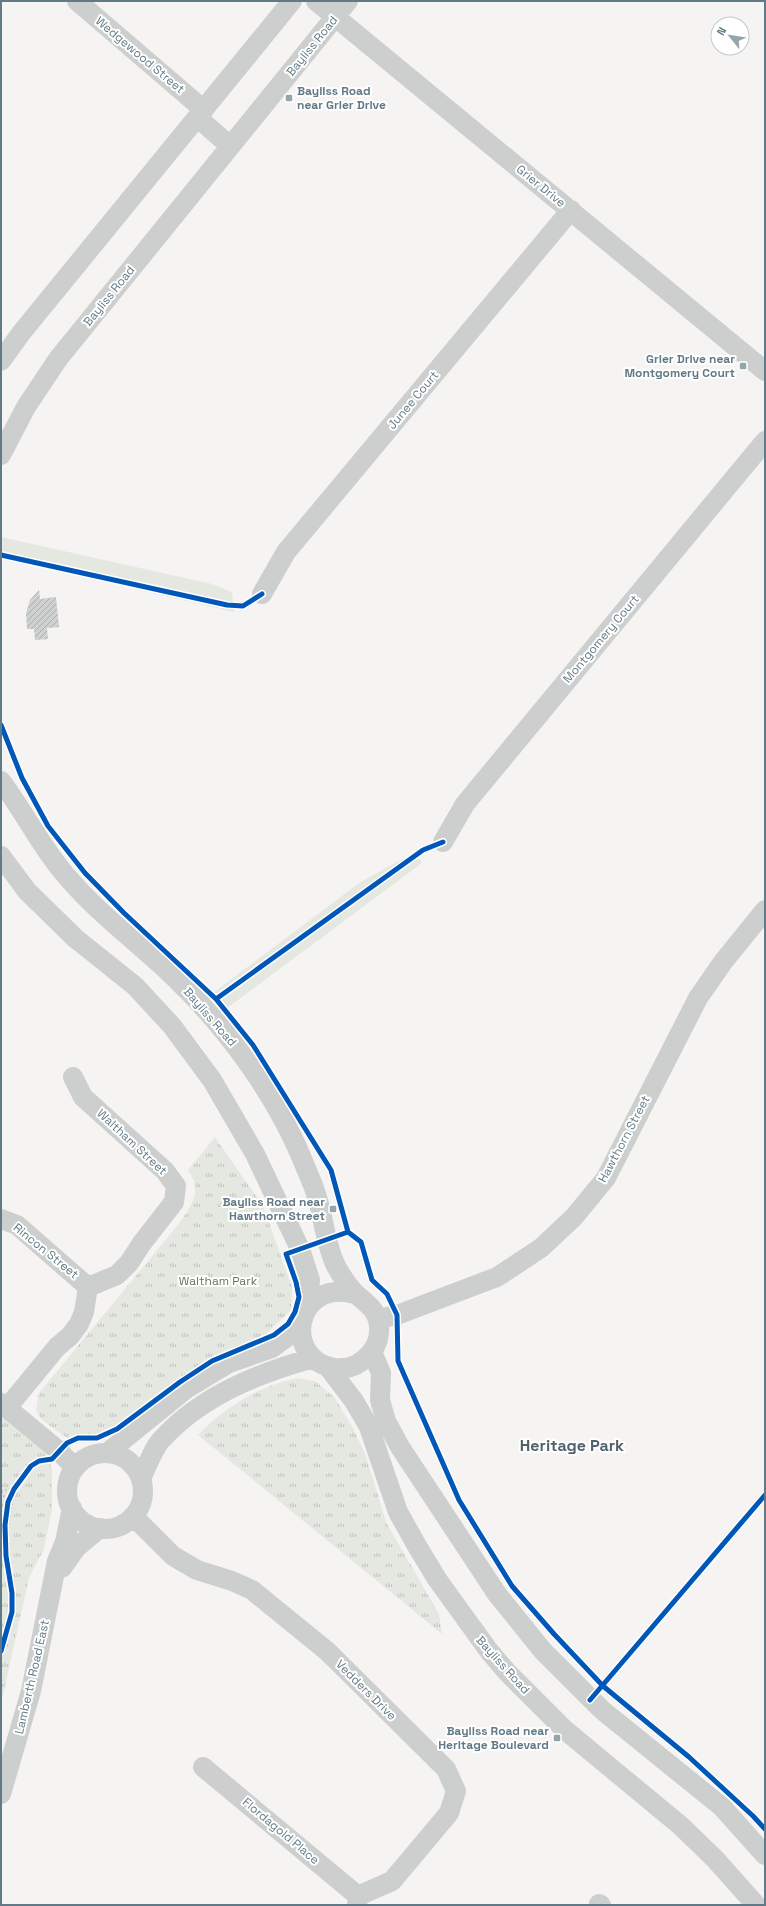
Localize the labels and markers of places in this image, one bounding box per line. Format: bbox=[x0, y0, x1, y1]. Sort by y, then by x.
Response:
place label: Bayliss Road near Grier Drive bbox=[297, 83, 386, 113]
marker: Bayliss Road near Grier Drive bbox=[284, 93, 294, 103]
place label: Grier Drive near Montgomery Court bbox=[625, 351, 735, 381]
marker: Grier Drive near Montgomery Court bbox=[738, 361, 748, 371]
place label: Bayliss Road near Hawthorn Street bbox=[222, 1194, 325, 1224]
marker: Bayliss Road near Hawthorn Street bbox=[328, 1204, 338, 1214]
place label: Bayliss Road near Heritage Boulevard bbox=[438, 1723, 549, 1753]
marker: Bayliss Road near Heritage Boulevard bbox=[552, 1733, 562, 1743]

